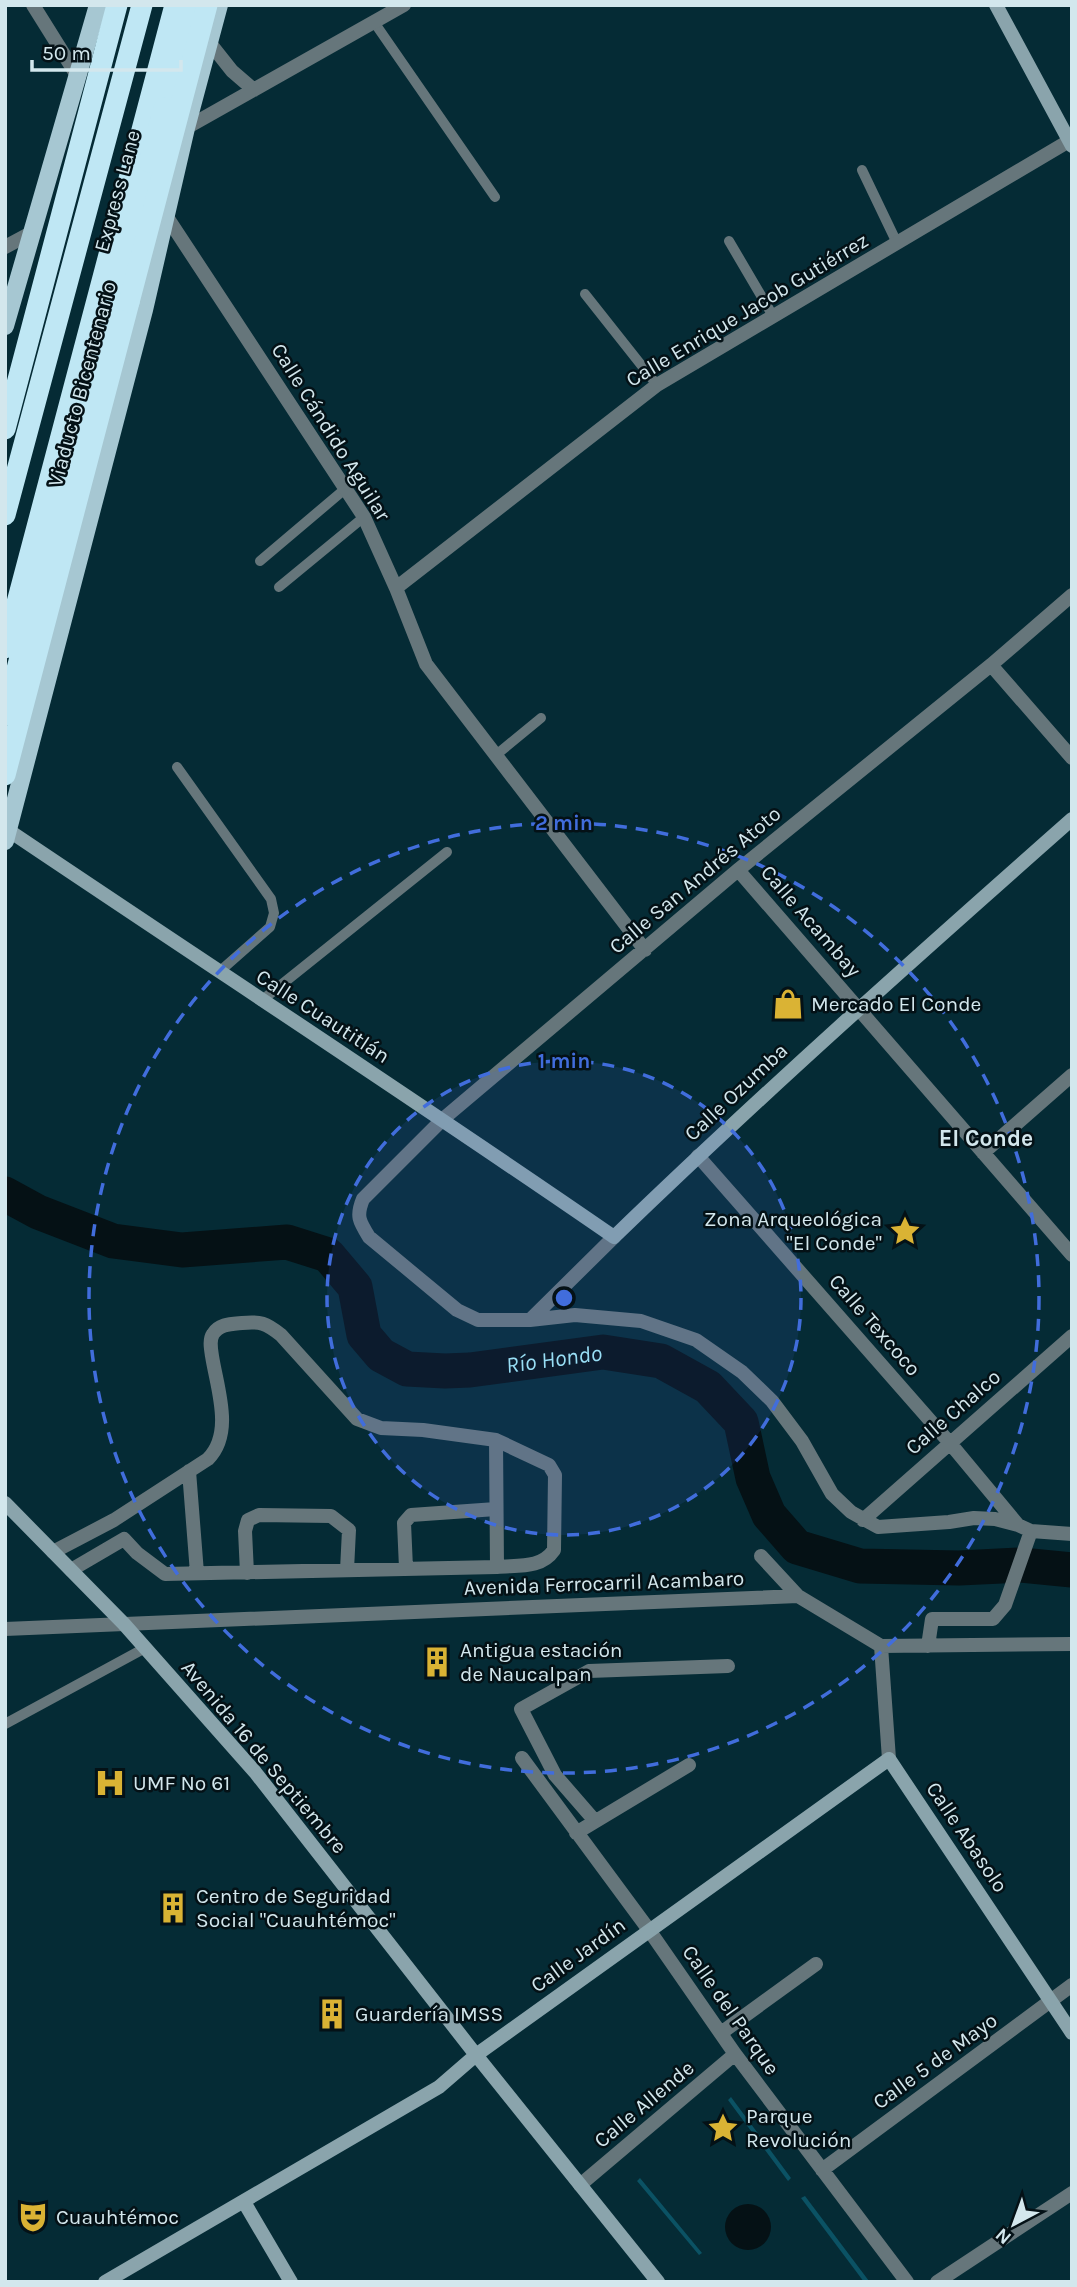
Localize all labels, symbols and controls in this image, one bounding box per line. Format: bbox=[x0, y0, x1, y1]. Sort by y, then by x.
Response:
scale bar bbox=[32, 28, 180, 72]
text: 50 m bbox=[42, 41, 91, 65]
street label: Express Lane bbox=[89, 127, 145, 255]
street label: Calle Enrique Jacob Gutiérrez bbox=[622, 228, 872, 392]
street label: Viaducto Bicentenario bbox=[43, 279, 121, 489]
street label: Calle Cándido Aguilar bbox=[267, 339, 396, 525]
street label: Calle San Andrés Atoto bbox=[604, 801, 786, 959]
text: 2 min bbox=[535, 811, 593, 835]
street label: Calle Acambay bbox=[756, 860, 866, 982]
street label: Calle Cuautitlán bbox=[252, 964, 394, 1068]
shop icon: Mercado El Conde bbox=[771, 987, 805, 1021]
place label: Mercado El Conde bbox=[811, 992, 981, 1016]
street label: Calle Ozumba bbox=[680, 1038, 792, 1146]
text: 1 min bbox=[538, 1049, 590, 1073]
district label: El Conde bbox=[939, 1125, 1033, 1152]
place label: Zona Arqueológica "El Conde" bbox=[704, 1207, 882, 1255]
place icon: Zona Arqueológica "El Conde" bbox=[888, 1214, 922, 1248]
street label: Calle Texcoco bbox=[824, 1269, 926, 1381]
centre of rings bbox=[552, 1286, 576, 1310]
water label: Río Hondo bbox=[504, 1339, 603, 1379]
street label: Calle Chalco bbox=[901, 1364, 1005, 1460]
street label: Avenida Ferrocarril Acambaro bbox=[463, 1566, 745, 1600]
place label: Antigua estación de Naucalpan bbox=[460, 1638, 623, 1686]
building icon: Antigua estación de Naucalpan bbox=[420, 1645, 454, 1679]
street label: Avenida 16 de Septiembre bbox=[176, 1656, 352, 1858]
hospital icon: UMF Nº 61 bbox=[93, 1766, 127, 1800]
place label: UMF Nº 61 bbox=[133, 1771, 230, 1795]
street label: Calle Abasolo bbox=[921, 1777, 1013, 1897]
place label: Centro de Seguridad Social "Cuauhtémoc" bbox=[196, 1884, 396, 1932]
building icon: Centro de Seguridad Social "Cuauhtémoc" bbox=[156, 1891, 190, 1925]
street label: Calle Jardín bbox=[526, 1913, 630, 1997]
street label: Calle del Parque bbox=[677, 1941, 785, 2079]
building icon: Guardería IMSS bbox=[315, 1997, 349, 2031]
place label: Guardería IMSS bbox=[355, 2002, 503, 2026]
street label: Calle 5 de Mayo bbox=[868, 2008, 1002, 2114]
street label: Calle Allende bbox=[589, 2055, 699, 2153]
place label: Parque Revolución bbox=[746, 2104, 852, 2152]
place icon: Parque Revolución bbox=[706, 2111, 740, 2145]
north arrow bbox=[979, 2189, 1049, 2259]
theatre icon: Cuauhtémoc bbox=[16, 2200, 50, 2234]
place label: Cuauhtémoc bbox=[56, 2205, 179, 2229]
text: N bbox=[991, 2223, 1016, 2249]

